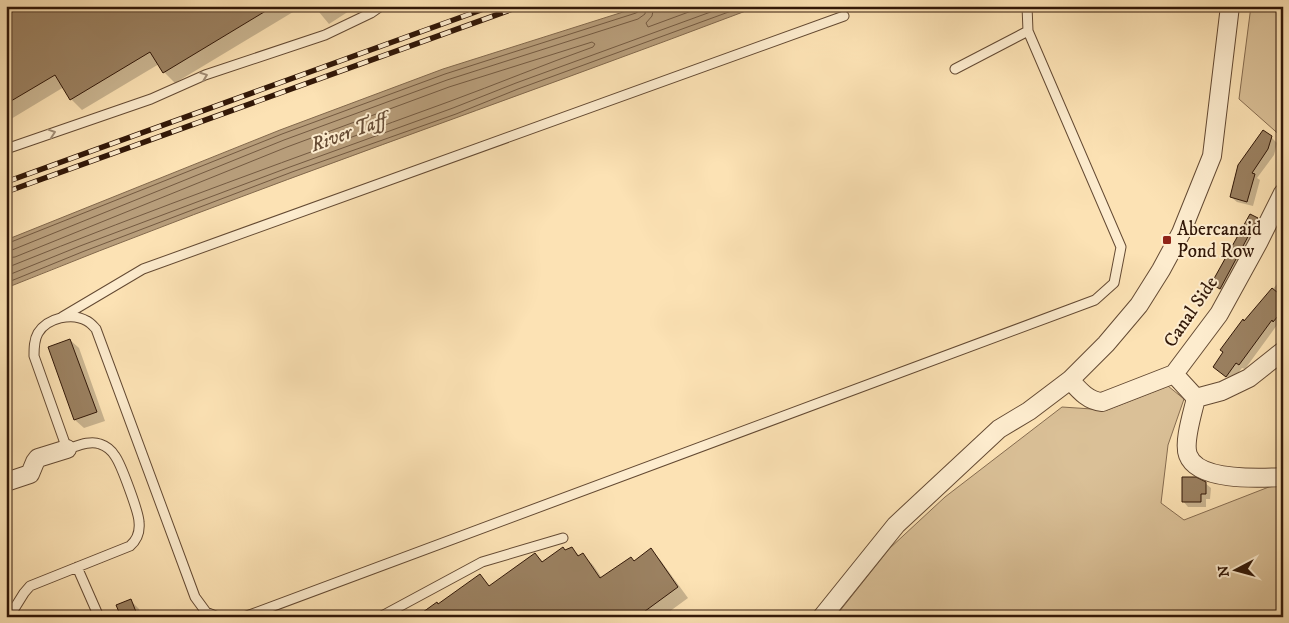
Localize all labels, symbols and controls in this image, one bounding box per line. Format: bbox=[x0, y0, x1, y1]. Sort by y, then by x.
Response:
one-way arrow bbox=[200, 72, 208, 82]
water label: River Taff bbox=[306, 106, 396, 159]
one-way arrow bbox=[48, 129, 56, 139]
place label: Abercanaid Pond Row bbox=[1177, 218, 1262, 263]
marker: Abercanaid Pond Row bbox=[1161, 234, 1173, 246]
street label: Canal Side bbox=[1159, 272, 1223, 352]
north arrow bbox=[1212, 546, 1262, 596]
text: N bbox=[1214, 564, 1234, 578]

